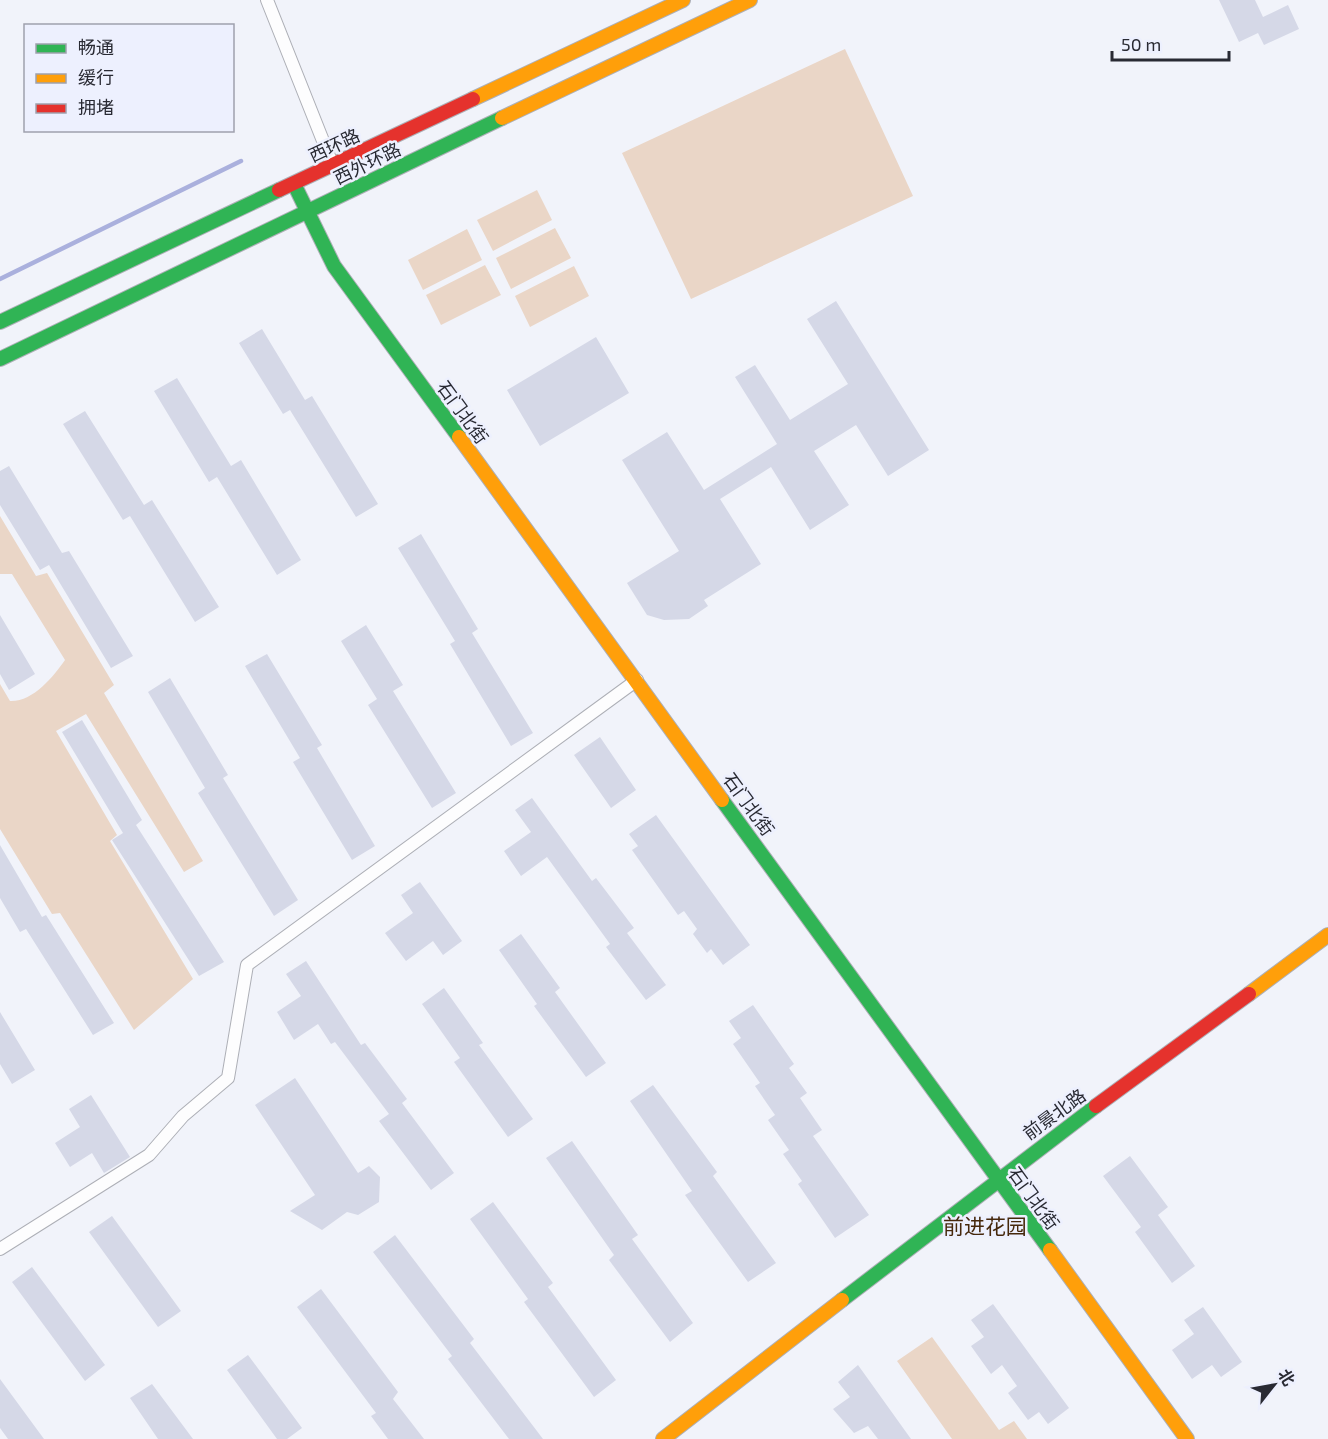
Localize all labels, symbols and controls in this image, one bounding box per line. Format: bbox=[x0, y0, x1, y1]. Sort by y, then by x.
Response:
legend bbox=[24, 24, 234, 132]
scale bar bbox=[1112, 24, 1229, 62]
text: 50 m bbox=[1121, 33, 1161, 55]
text: 畅通 bbox=[78, 36, 114, 58]
text: 缓行 bbox=[78, 66, 114, 88]
text: 拥堵 bbox=[78, 96, 114, 118]
street label: 西环路 bbox=[305, 124, 363, 166]
street label: 西外环路 bbox=[330, 137, 404, 189]
street label: 石门北街 bbox=[433, 376, 493, 448]
street label: 石门北街 bbox=[719, 768, 779, 840]
street label: 前景北路 bbox=[1018, 1084, 1090, 1144]
street label: 石门北街 bbox=[1004, 1162, 1064, 1234]
district label: 前进花园 bbox=[943, 1213, 1027, 1238]
north arrow bbox=[1244, 1355, 1304, 1415]
text: 北 bbox=[1275, 1365, 1300, 1389]

